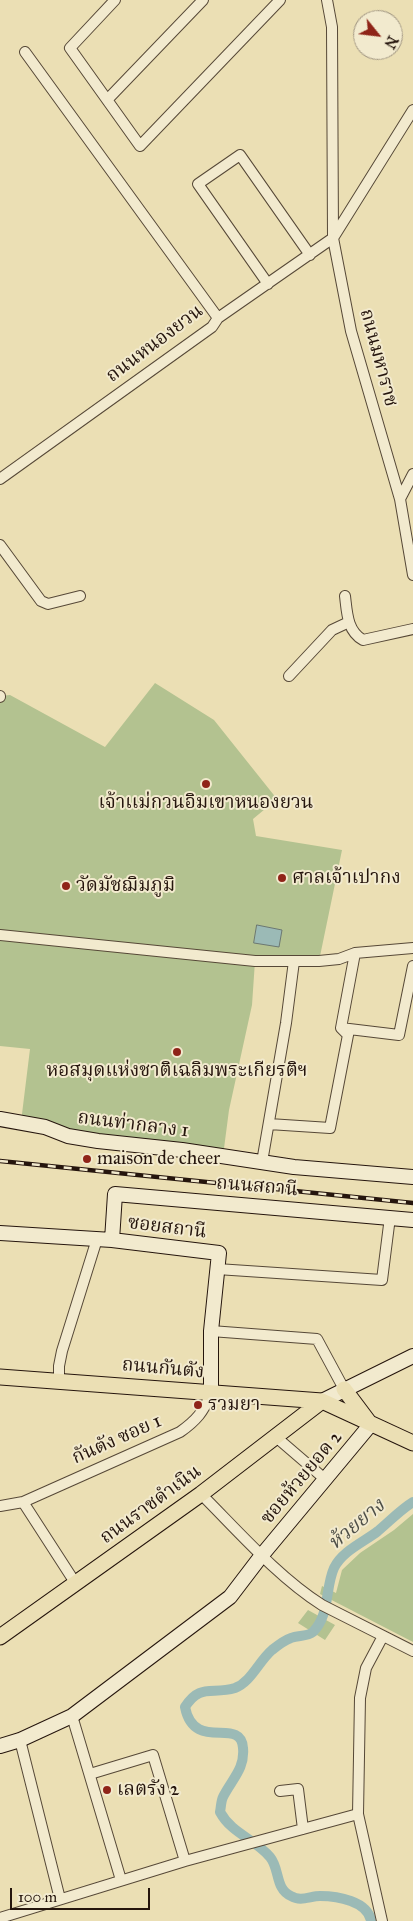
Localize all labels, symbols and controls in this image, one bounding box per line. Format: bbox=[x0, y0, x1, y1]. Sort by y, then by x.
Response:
north arrow bbox=[353, 10, 403, 60]
text: N bbox=[380, 33, 401, 51]
street label: ถนนหนองยวน bbox=[102, 300, 208, 388]
street label: ถนนมหาราช bbox=[354, 307, 402, 409]
marker: เจ้าเเม่กวนอิมเขาหนองยวน bbox=[200, 778, 212, 790]
place label: เจ้าเเม่กวนอิมเขาหนองยวน bbox=[99, 792, 313, 814]
place label: ศาลเจ้าเปากง bbox=[292, 867, 401, 889]
marker: ศาลเจ้าเปากง bbox=[276, 872, 288, 884]
place label: วัดมัชฌิมภูมิ bbox=[76, 875, 175, 897]
marker: วัดมัชฌิมภูมิ bbox=[60, 880, 72, 892]
marker: หอสมุดแห่งชาติเฉลิมพระเกียรติฯ bbox=[171, 1046, 183, 1058]
place label: หอสมุดแห่งชาติเฉลิมพระเกียรติฯ bbox=[46, 1060, 308, 1082]
street label: ถนนท่ากลาง 1 bbox=[76, 1107, 190, 1143]
place label: maison de cheer bbox=[97, 1148, 220, 1170]
marker: maison de cheer bbox=[81, 1153, 93, 1165]
street label: ถนนสถานี bbox=[215, 1172, 299, 1202]
street label: ซอยสถานี bbox=[126, 1212, 208, 1244]
street label: ถนนกันตัง bbox=[121, 1354, 205, 1384]
place label: รวมยา bbox=[208, 1394, 260, 1416]
marker: รวมยา bbox=[192, 1399, 204, 1411]
street label: กันตัง ซอย 1 bbox=[69, 1410, 165, 1470]
street label: ซอยห้วยยอด 2 bbox=[256, 1427, 348, 1529]
street label: ถนนราชดำเนิน bbox=[96, 1461, 206, 1549]
water label: ห้วยยาง bbox=[324, 1494, 390, 1556]
place label: เลตรัง 2 bbox=[117, 1779, 179, 1801]
marker: เลตรัง 2 bbox=[101, 1784, 113, 1796]
scale bar bbox=[12, 1878, 152, 1910]
text: 100 m bbox=[18, 1888, 57, 1906]

